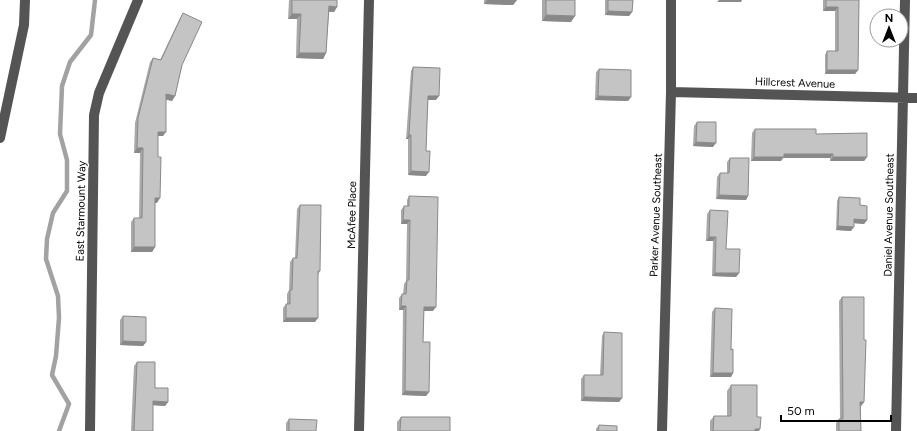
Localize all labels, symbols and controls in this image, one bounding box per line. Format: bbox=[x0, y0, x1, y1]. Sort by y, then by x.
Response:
north arrow bbox=[869, 8, 909, 48]
text: N bbox=[885, 12, 893, 25]
street label: Hillcrest Avenue bbox=[755, 75, 835, 91]
street label: Parker Avenue Southeast bbox=[647, 153, 665, 277]
street label: Daniel Avenue Southeast bbox=[881, 153, 897, 277]
street label: East Starmount Way bbox=[74, 160, 88, 261]
street label: McAfee Place bbox=[345, 181, 359, 249]
scale bar bbox=[781, 397, 891, 423]
text: 50 m bbox=[787, 404, 815, 418]

